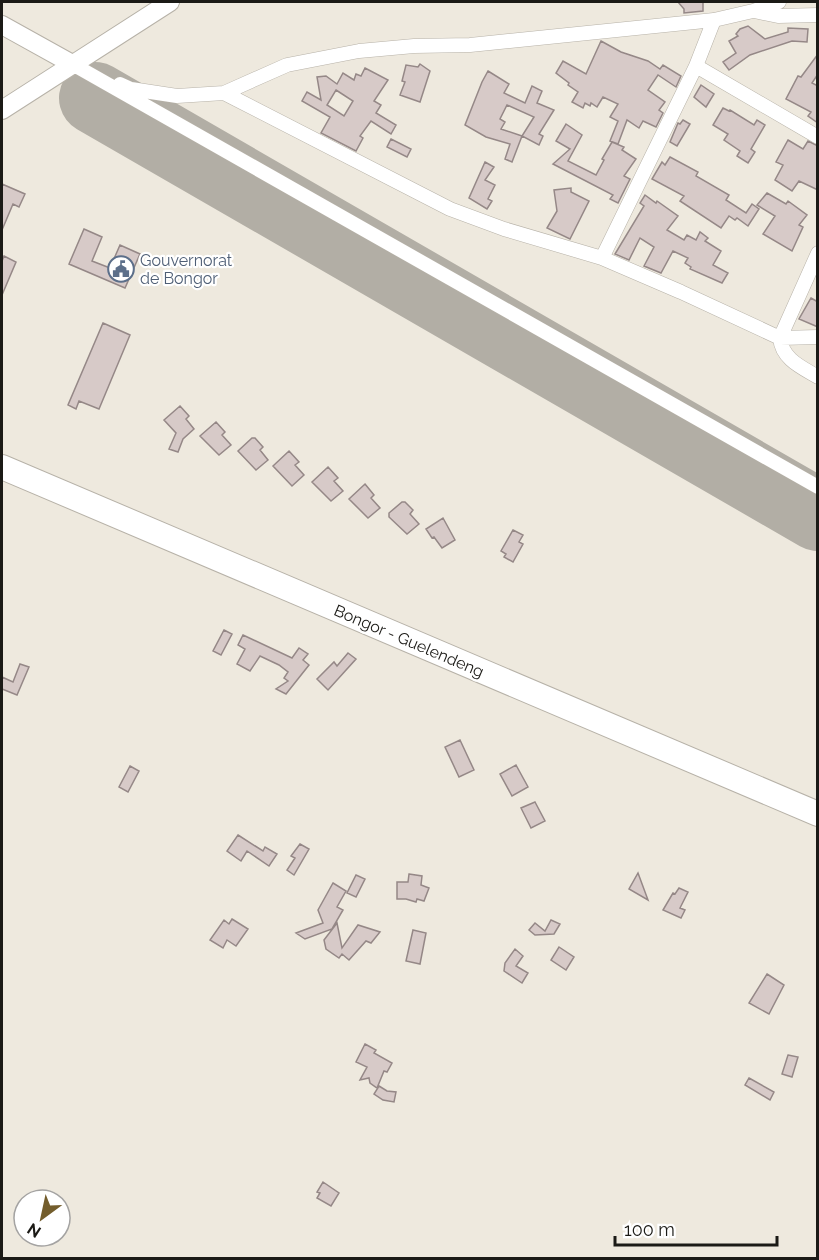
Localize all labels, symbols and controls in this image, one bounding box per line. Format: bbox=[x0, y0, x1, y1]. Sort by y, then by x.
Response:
place label: Gouvernorat de Bongor bbox=[140, 251, 233, 288]
public building icon: Gouvernorat de Bongor bbox=[106, 254, 136, 284]
street label: Bongor - Guelendeng bbox=[331, 601, 487, 681]
north arrow bbox=[12, 1188, 72, 1248]
scale bar bbox=[615, 1209, 777, 1247]
text: N bbox=[24, 1219, 44, 1241]
text: 100 m bbox=[624, 1219, 675, 1240]

